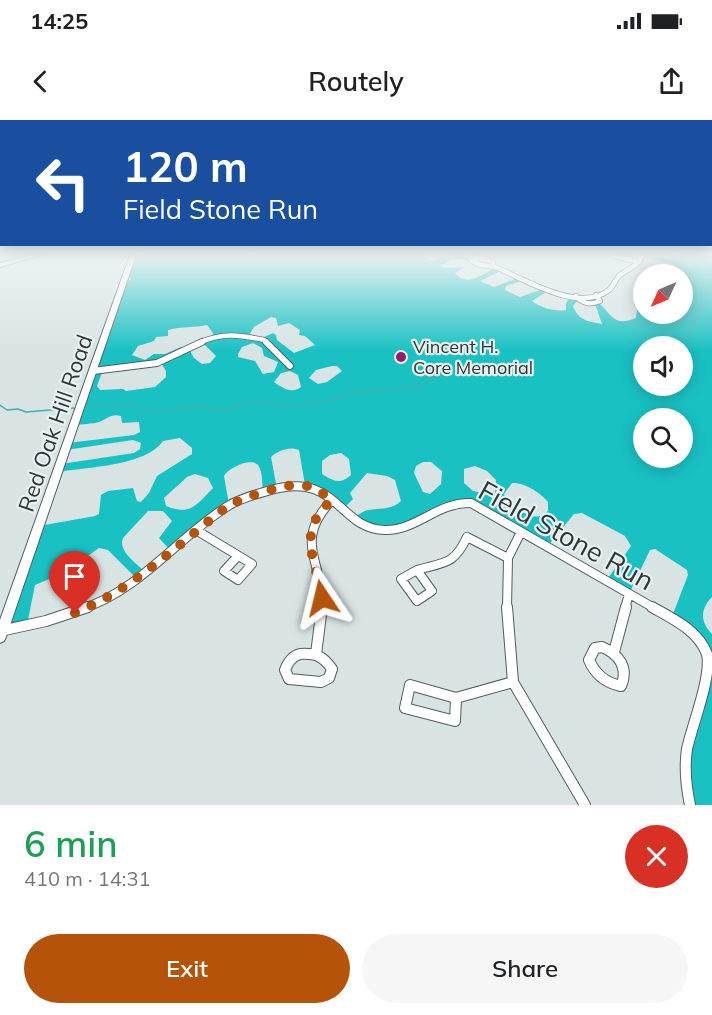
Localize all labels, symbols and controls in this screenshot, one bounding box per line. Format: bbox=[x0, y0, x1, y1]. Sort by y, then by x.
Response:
text: 14:25 bbox=[30, 7, 88, 35]
text: Routely bbox=[308, 64, 404, 98]
icon: back bbox=[24, 65, 57, 98]
icon: share bbox=[655, 65, 688, 98]
text: 120 m bbox=[123, 140, 248, 193]
icon: left bbox=[24, 144, 102, 222]
text: Field Stone Run bbox=[123, 192, 318, 226]
north arrow bbox=[633, 264, 693, 324]
map controls bbox=[633, 264, 693, 468]
street label: Red Oak Hill Road bbox=[12, 331, 98, 515]
place label: Vincent H. Core Memorial bbox=[413, 335, 533, 379]
button: sound bbox=[633, 336, 693, 396]
marker: Vincent H. Core Memorial bbox=[394, 350, 408, 364]
button: search bbox=[633, 408, 693, 468]
street label: Field Stone Run bbox=[473, 473, 660, 597]
pin bbox=[49, 551, 100, 613]
icon: arrive bbox=[58, 560, 91, 593]
position arrow bbox=[290, 566, 354, 630]
text: 6 min bbox=[24, 821, 118, 866]
button: close bbox=[625, 825, 688, 888]
text: 410 m · 14:31 bbox=[24, 866, 150, 891]
button: Exit bbox=[24, 934, 350, 1003]
button: Share bbox=[362, 934, 688, 1003]

